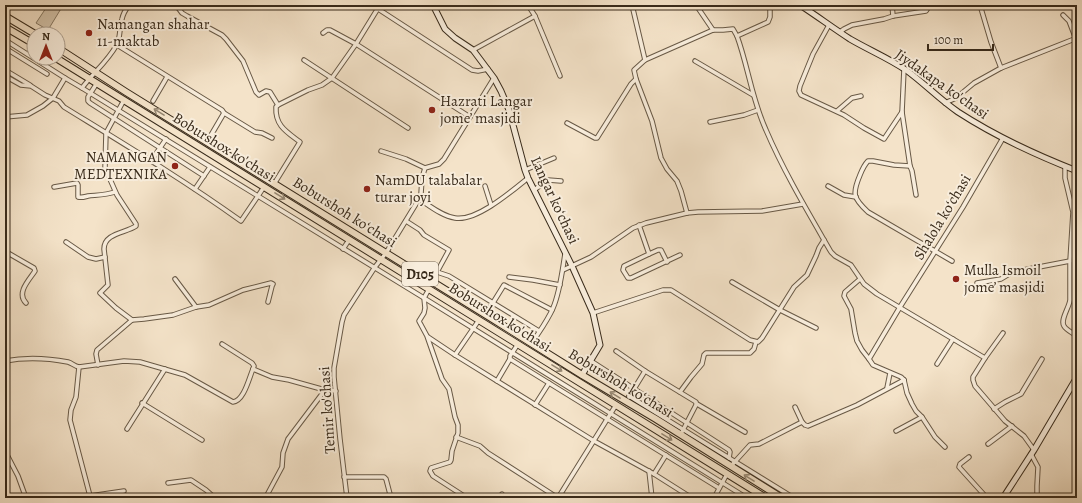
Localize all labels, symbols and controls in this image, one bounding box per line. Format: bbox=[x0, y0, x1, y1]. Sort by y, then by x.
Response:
place label: Namangan shahar 11-maktab bbox=[97, 14, 210, 51]
north arrow bbox=[26, 26, 66, 66]
scale bar bbox=[928, 26, 993, 52]
marker: Namangan shahar 11-maktab bbox=[84, 28, 94, 38]
text: N bbox=[42, 29, 50, 44]
text: 100 m bbox=[934, 32, 963, 48]
street label: Jiydakapa ko'chasi bbox=[891, 44, 993, 124]
place label: Hazrati Langar jome’ masjidi bbox=[440, 91, 533, 128]
marker: Hazrati Langar jome’ masjidi bbox=[427, 105, 437, 115]
one-way arrow bbox=[153, 108, 165, 116]
street label: Boburshox ko'chasi bbox=[169, 108, 279, 186]
place label: NAMANGAN MEDTEXNIKA bbox=[74, 147, 167, 184]
street label: Langar koʻchasi bbox=[526, 153, 584, 247]
marker: NAMANGAN MEDTEXNIKA bbox=[170, 161, 180, 171]
place label: NamDU talabalar turar joyi bbox=[375, 170, 482, 207]
street label: Shalola koʻchasi bbox=[909, 171, 975, 263]
street label: Boburshoh koʻchasi bbox=[289, 172, 401, 252]
marker: NamDU talabalar turar joyi bbox=[362, 184, 372, 194]
one-way arrow bbox=[274, 193, 286, 201]
place label: Mulla Ismoil jome’ masjidi bbox=[964, 260, 1045, 297]
road number: D105 bbox=[402, 262, 438, 286]
marker: Mulla Ismoil jome’ masjidi bbox=[951, 274, 961, 284]
street label: Boburshox ko'chasi bbox=[445, 278, 555, 356]
street label: Boburshoh koʻchasi bbox=[565, 344, 677, 422]
one-way arrow bbox=[551, 364, 562, 372]
street label: Temir ko'chasi bbox=[314, 366, 340, 454]
one-way arrow bbox=[609, 390, 621, 398]
one-way arrow bbox=[661, 433, 672, 441]
one-way arrow bbox=[743, 473, 755, 481]

